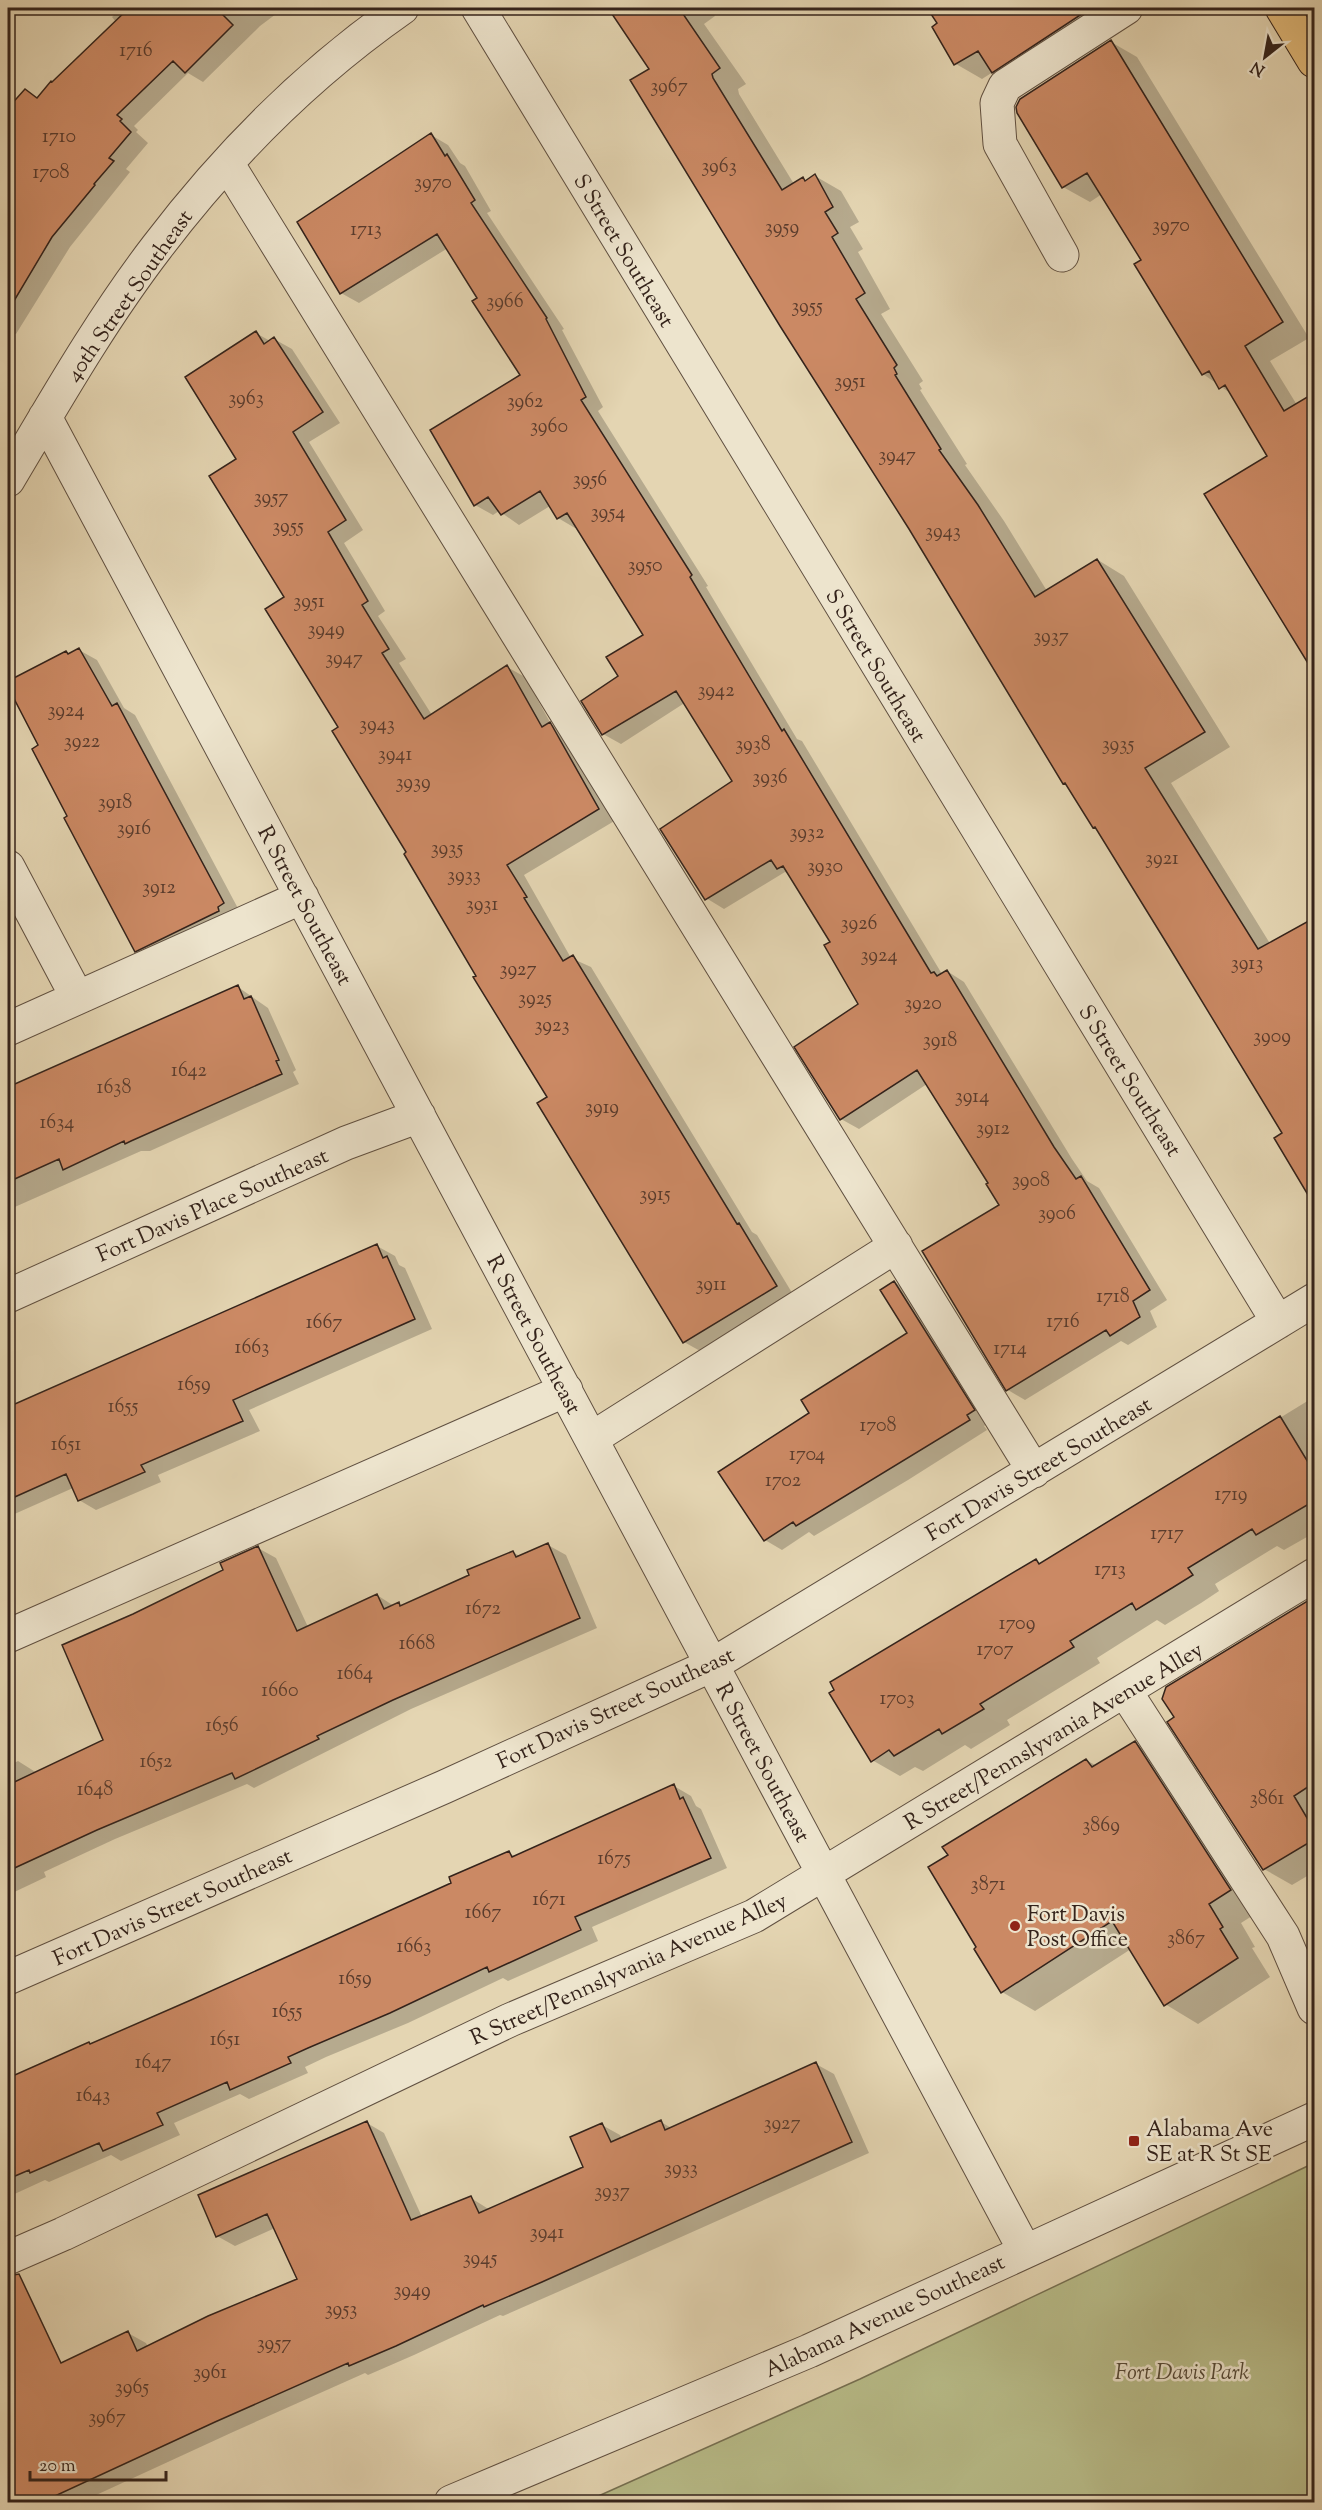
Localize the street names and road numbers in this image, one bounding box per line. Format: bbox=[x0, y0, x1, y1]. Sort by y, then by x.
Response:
street label: S Street Southeast bbox=[564, 169, 681, 335]
street label: 40th Street Southeast bbox=[59, 204, 202, 389]
street label: S Street Southeast bbox=[816, 584, 933, 750]
street label: R Street Southeast bbox=[248, 821, 359, 992]
street label: S Street Southeast bbox=[1069, 999, 1188, 1164]
street label: Fort Davis Place Southeast bbox=[92, 1141, 335, 1272]
street label: R Street Southeast bbox=[477, 1250, 588, 1421]
street label: Fort Davis Street Southeast bbox=[920, 1390, 1159, 1551]
street label: R Street/Pennslyvania Avenue Alley bbox=[899, 1635, 1210, 1840]
street label: Fort Davis Street Southeast bbox=[492, 1640, 741, 1779]
street label: R Street Southeast bbox=[706, 1678, 817, 1849]
street label: Fort Davis Street Southeast bbox=[49, 1841, 298, 1976]
street label: R Street/Pennslyvania Avenue Alley bbox=[466, 1886, 793, 2055]
street label: Alabama Avenue Southeast bbox=[760, 2248, 1011, 2388]

